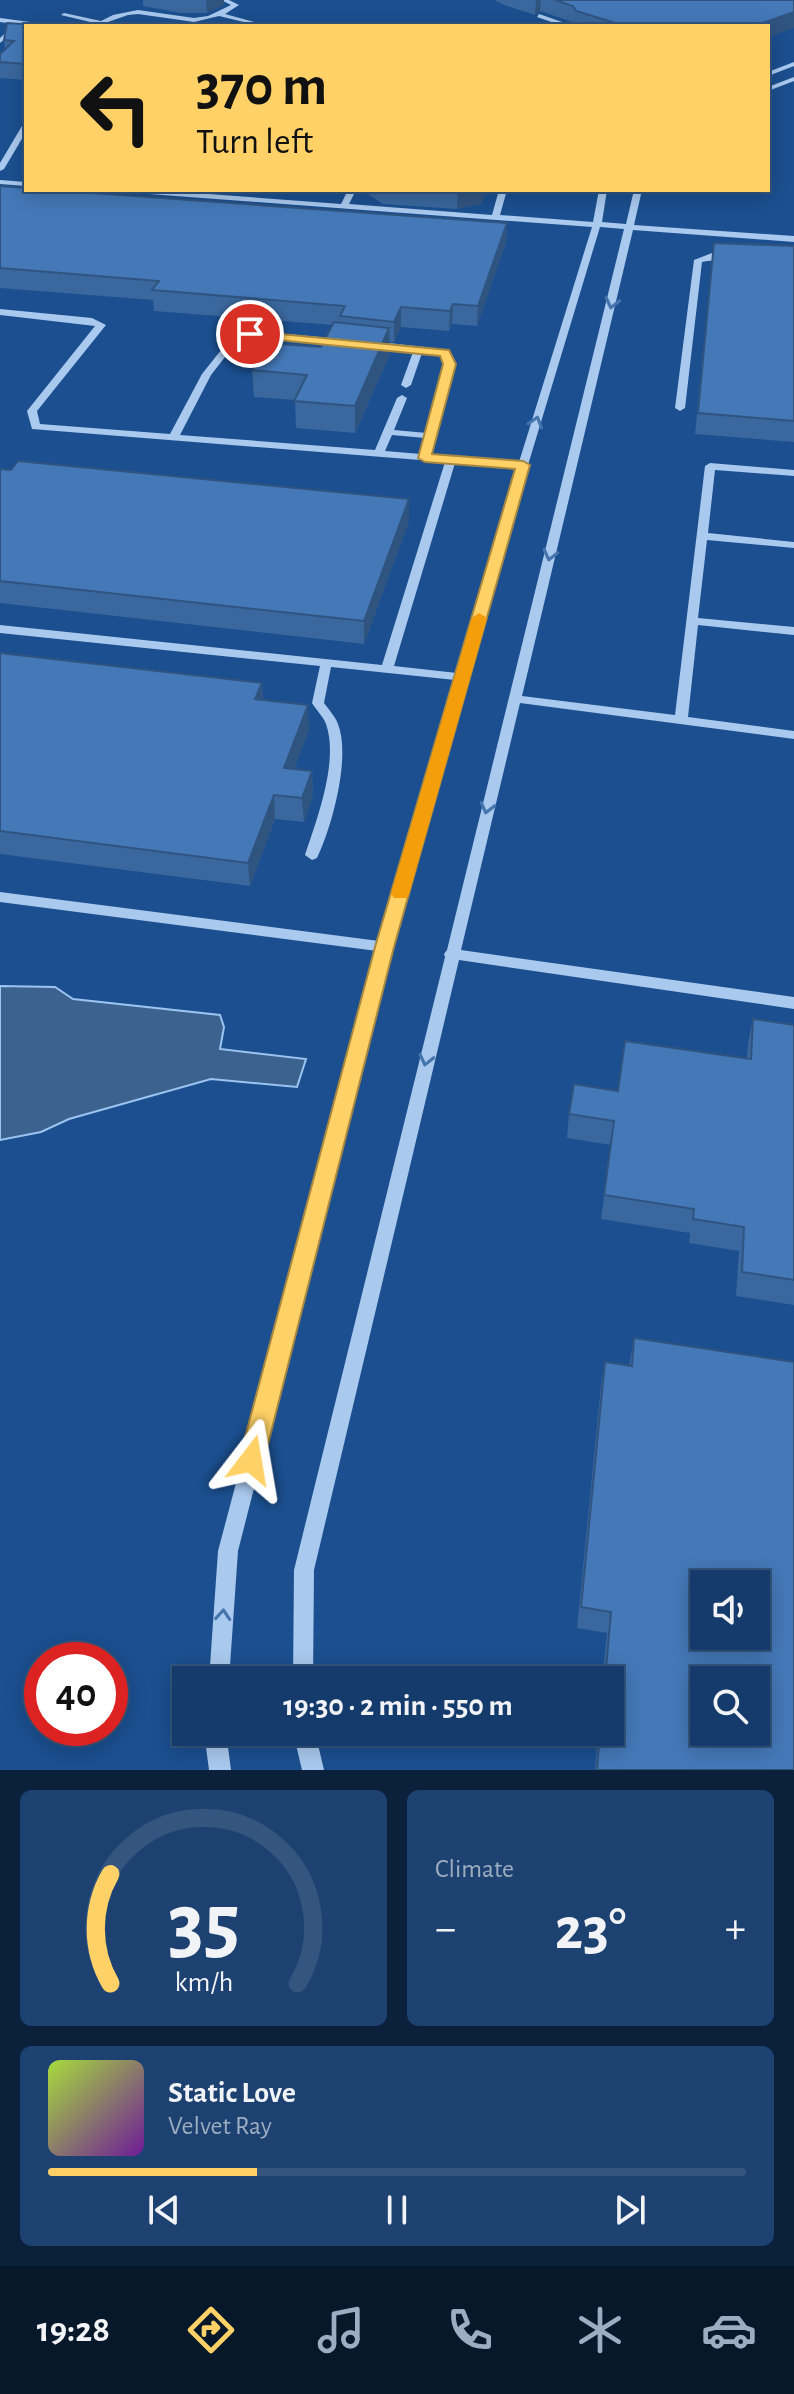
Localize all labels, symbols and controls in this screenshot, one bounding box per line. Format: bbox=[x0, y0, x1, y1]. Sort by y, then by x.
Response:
icon: left bbox=[64, 56, 168, 160]
text: 370 m bbox=[196, 59, 327, 115]
text: Turn left bbox=[196, 124, 313, 160]
one-way arrow bbox=[605, 296, 622, 309]
pin bbox=[216, 300, 284, 368]
icon: arrive bbox=[228, 312, 272, 356]
one-way arrow bbox=[527, 416, 543, 430]
one-way arrow bbox=[542, 548, 559, 562]
one-way arrow bbox=[480, 800, 497, 814]
one-way arrow bbox=[418, 1053, 435, 1067]
position arrow bbox=[209, 1418, 293, 1502]
map controls bbox=[690, 1570, 770, 1746]
button: sound bbox=[690, 1570, 770, 1650]
one-way arrow bbox=[214, 1608, 231, 1621]
speed limit sign: 40 bbox=[24, 1642, 128, 1746]
button: search bbox=[690, 1666, 770, 1746]
text: 19:30 · 2 min · 550 m bbox=[283, 1691, 513, 1721]
text: Climate bbox=[435, 1856, 514, 1882]
text: 35 bbox=[168, 1883, 239, 1967]
text: 23° bbox=[555, 1900, 626, 1960]
text: − bbox=[435, 1907, 456, 1951]
text: + bbox=[725, 1907, 746, 1951]
text: km/h bbox=[174, 1968, 233, 1997]
text: Static Love bbox=[168, 2078, 296, 2108]
text: Velvet Ray bbox=[168, 2113, 272, 2139]
icon: previous bbox=[142, 2188, 186, 2232]
icon: pause bbox=[375, 2188, 419, 2232]
icon: next bbox=[608, 2188, 652, 2232]
icon: directions bbox=[183, 2302, 239, 2358]
icon: music bbox=[313, 2302, 369, 2358]
icon: phone bbox=[442, 2302, 498, 2358]
icon: climate bbox=[572, 2302, 628, 2358]
icon: car bbox=[701, 2302, 757, 2358]
text: 19:28 bbox=[37, 2312, 110, 2348]

